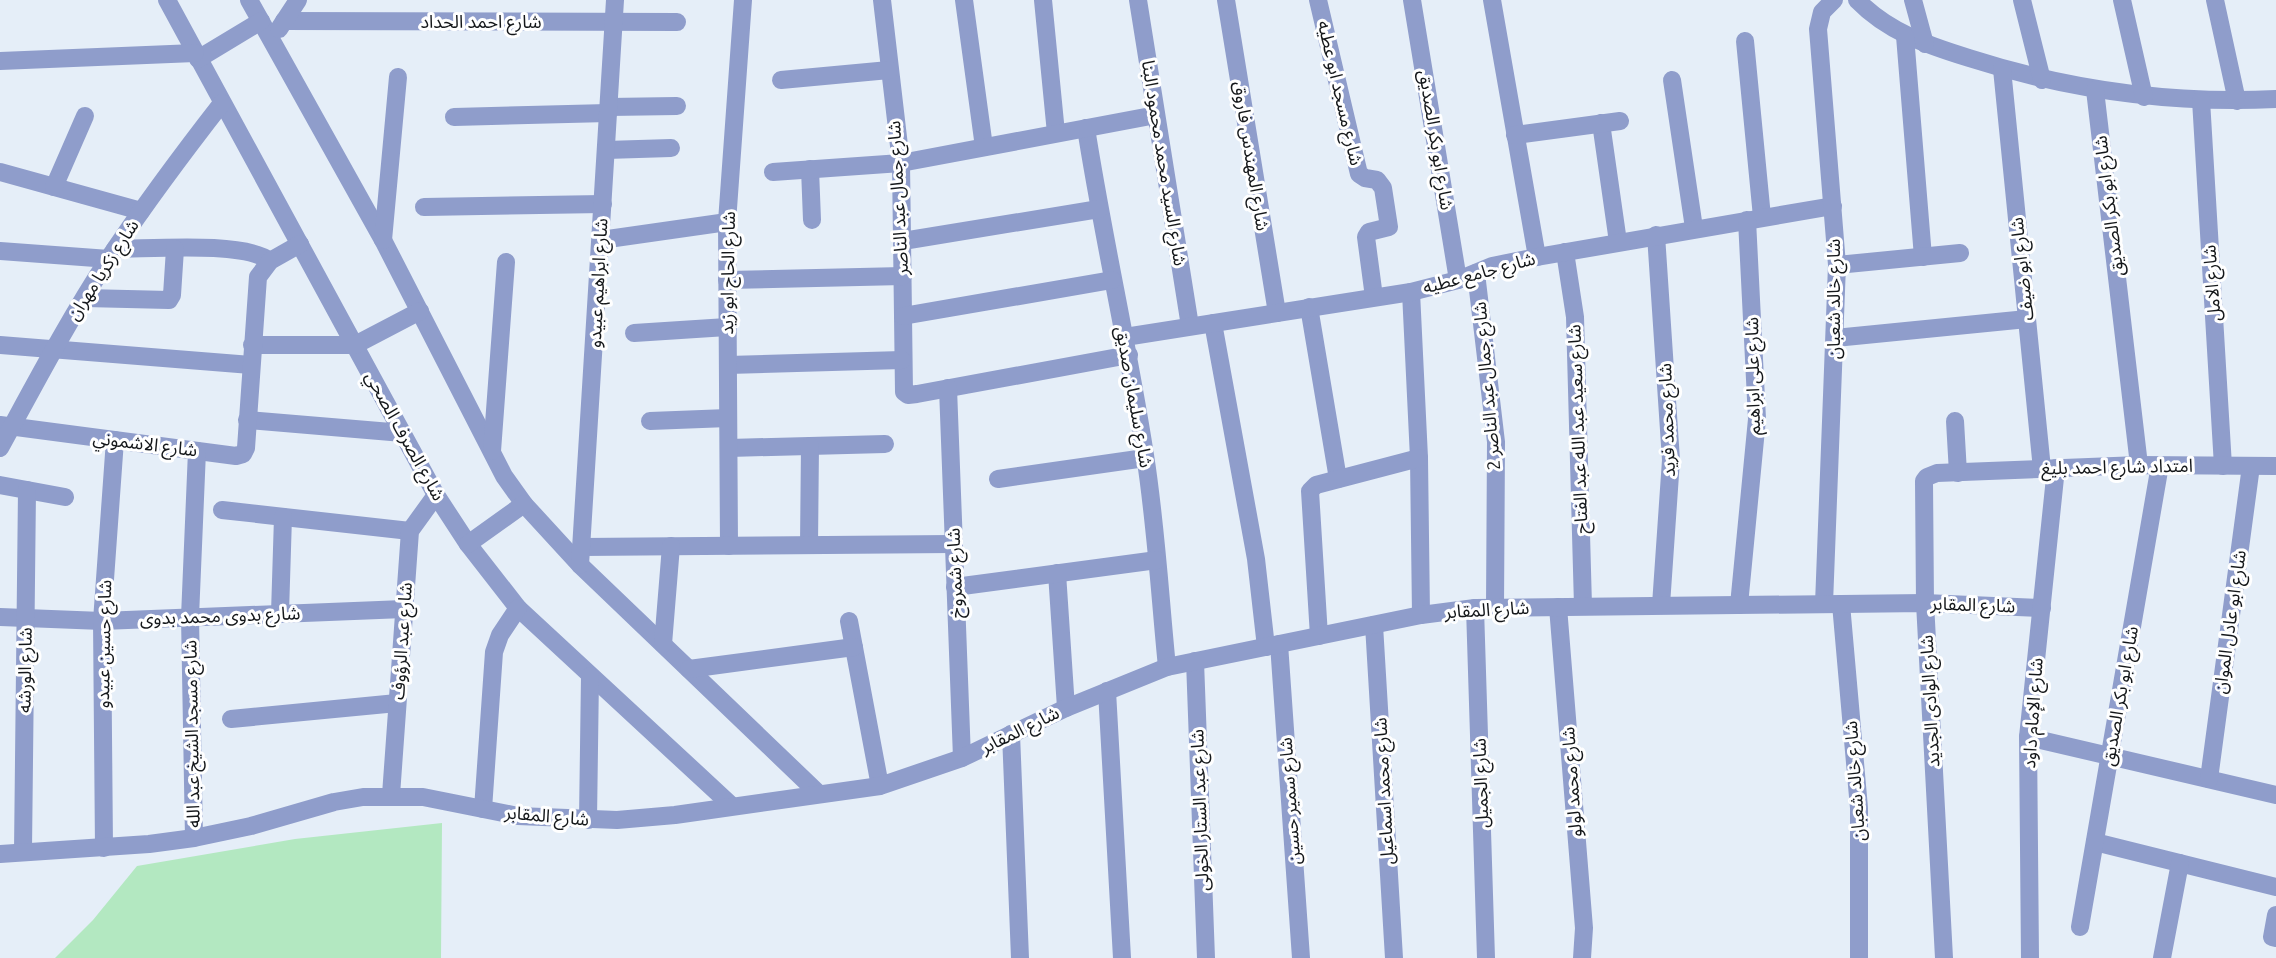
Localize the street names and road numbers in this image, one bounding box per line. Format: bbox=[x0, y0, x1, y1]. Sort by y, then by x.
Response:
street label: شارع احمد الحداد bbox=[420, 11, 542, 36]
street label: شارع مسجد ابو عطيه bbox=[1310, 18, 1367, 168]
street label: شارع السيد محمد محمود البنا bbox=[1134, 59, 1191, 268]
street label: شارع ابو بكر الصديق bbox=[1411, 68, 1458, 212]
street label: شارع المهندس فاروق bbox=[1225, 80, 1274, 233]
street label: شارع جمال عبد الناصر bbox=[883, 120, 916, 277]
street label: شارع ابو بكر الصديق bbox=[2089, 134, 2132, 278]
street label: شارع الحاج ابو زيد bbox=[716, 211, 743, 335]
street label: شارع زكريا مهران bbox=[62, 215, 146, 326]
street label: شارع ابو ضيف bbox=[2006, 216, 2041, 322]
street label: شارع ابراهيم عبيدو bbox=[584, 217, 615, 349]
street label: شارع خالد شعبان bbox=[1823, 239, 1848, 359]
street label: شارع الامل bbox=[2198, 244, 2229, 322]
street label: شارع جامع عطيه bbox=[1420, 247, 1538, 301]
street label: شارع جمال عبد الناصر 2 bbox=[1469, 301, 1508, 471]
street label: شارع على ابراهيم bbox=[1741, 317, 1768, 435]
street label: شارع سعيد عبد الله عبد الفتاح bbox=[1563, 324, 1596, 534]
street label: شارع سليمان صديق bbox=[1108, 325, 1157, 470]
street label: شارع محمد فريد bbox=[1654, 363, 1683, 477]
street label: شارع الصرف الصحي bbox=[358, 368, 450, 506]
street label: شارع الاشموني bbox=[91, 427, 198, 464]
street label: امتداد شارع احمد بليغ bbox=[2041, 455, 2193, 482]
street label: شارع شمروخ bbox=[942, 527, 971, 619]
street label: شارع ابو عادل الموان bbox=[2209, 549, 2254, 696]
street label: شارع حسين عبيدو bbox=[92, 579, 119, 709]
street label: شارع عبد الرؤوف bbox=[387, 581, 420, 701]
street label: شارع المقابر bbox=[1929, 592, 2016, 620]
street label: شارع المقابر bbox=[1443, 597, 1530, 626]
street label: شارع بدوى محمد بدوى bbox=[139, 602, 301, 633]
street label: شارع ابو بكر الصديق bbox=[2097, 624, 2146, 768]
street label: شارع الورشه bbox=[13, 627, 40, 713]
street label: شارع الوادى الجديد bbox=[1916, 634, 1947, 768]
street label: شارع مسجد الشيخ عبد الله bbox=[179, 640, 208, 828]
street label: شارع الإمام داود bbox=[2018, 657, 2051, 769]
street label: شارع المقابر bbox=[976, 702, 1064, 762]
street label: شارع محمد اسماعيل bbox=[1369, 717, 1402, 865]
street label: شارع خالد شعبان bbox=[1840, 720, 1873, 842]
street label: شارع محمد لولو bbox=[1557, 726, 1590, 838]
street label: شارع عبد الستار الخولى bbox=[1186, 729, 1217, 891]
street label: شارع سمير حسين bbox=[1275, 736, 1308, 865]
street label: شارع الجميل bbox=[1468, 738, 1497, 828]
street label: شارع المقابر bbox=[503, 801, 590, 834]

